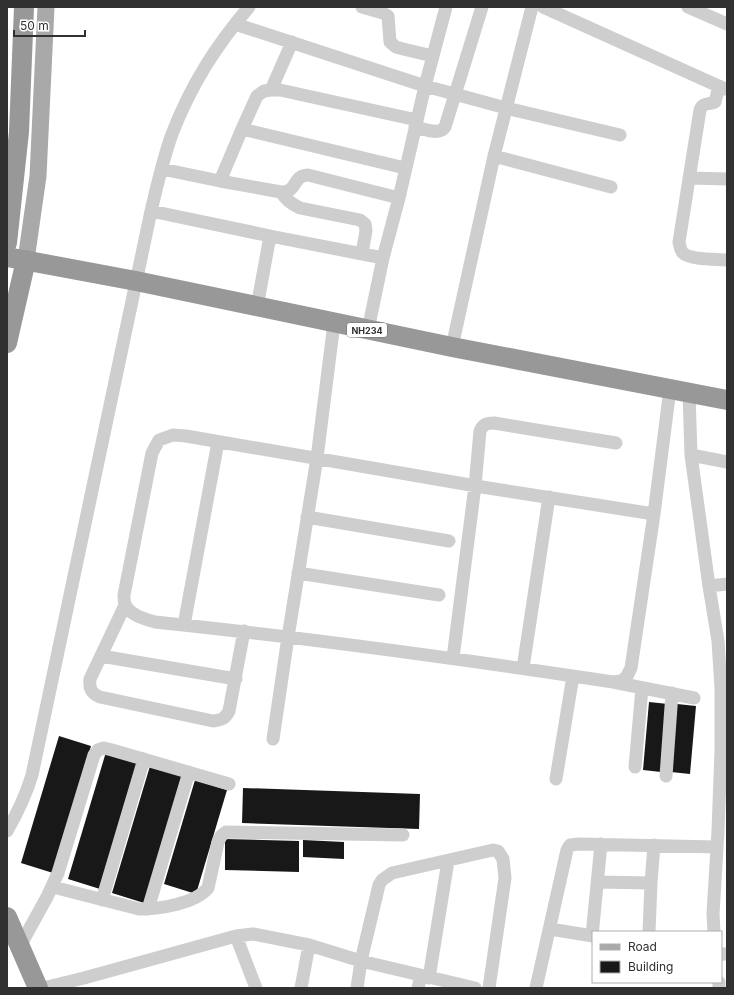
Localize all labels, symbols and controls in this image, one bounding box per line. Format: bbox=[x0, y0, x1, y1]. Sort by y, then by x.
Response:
scale bar bbox=[14, 12, 85, 38]
text: 50 m bbox=[20, 18, 49, 33]
road number: NH234 bbox=[347, 323, 387, 337]
legend bbox=[592, 931, 722, 983]
text: Road bbox=[628, 939, 657, 954]
text: Building bbox=[628, 959, 673, 974]

